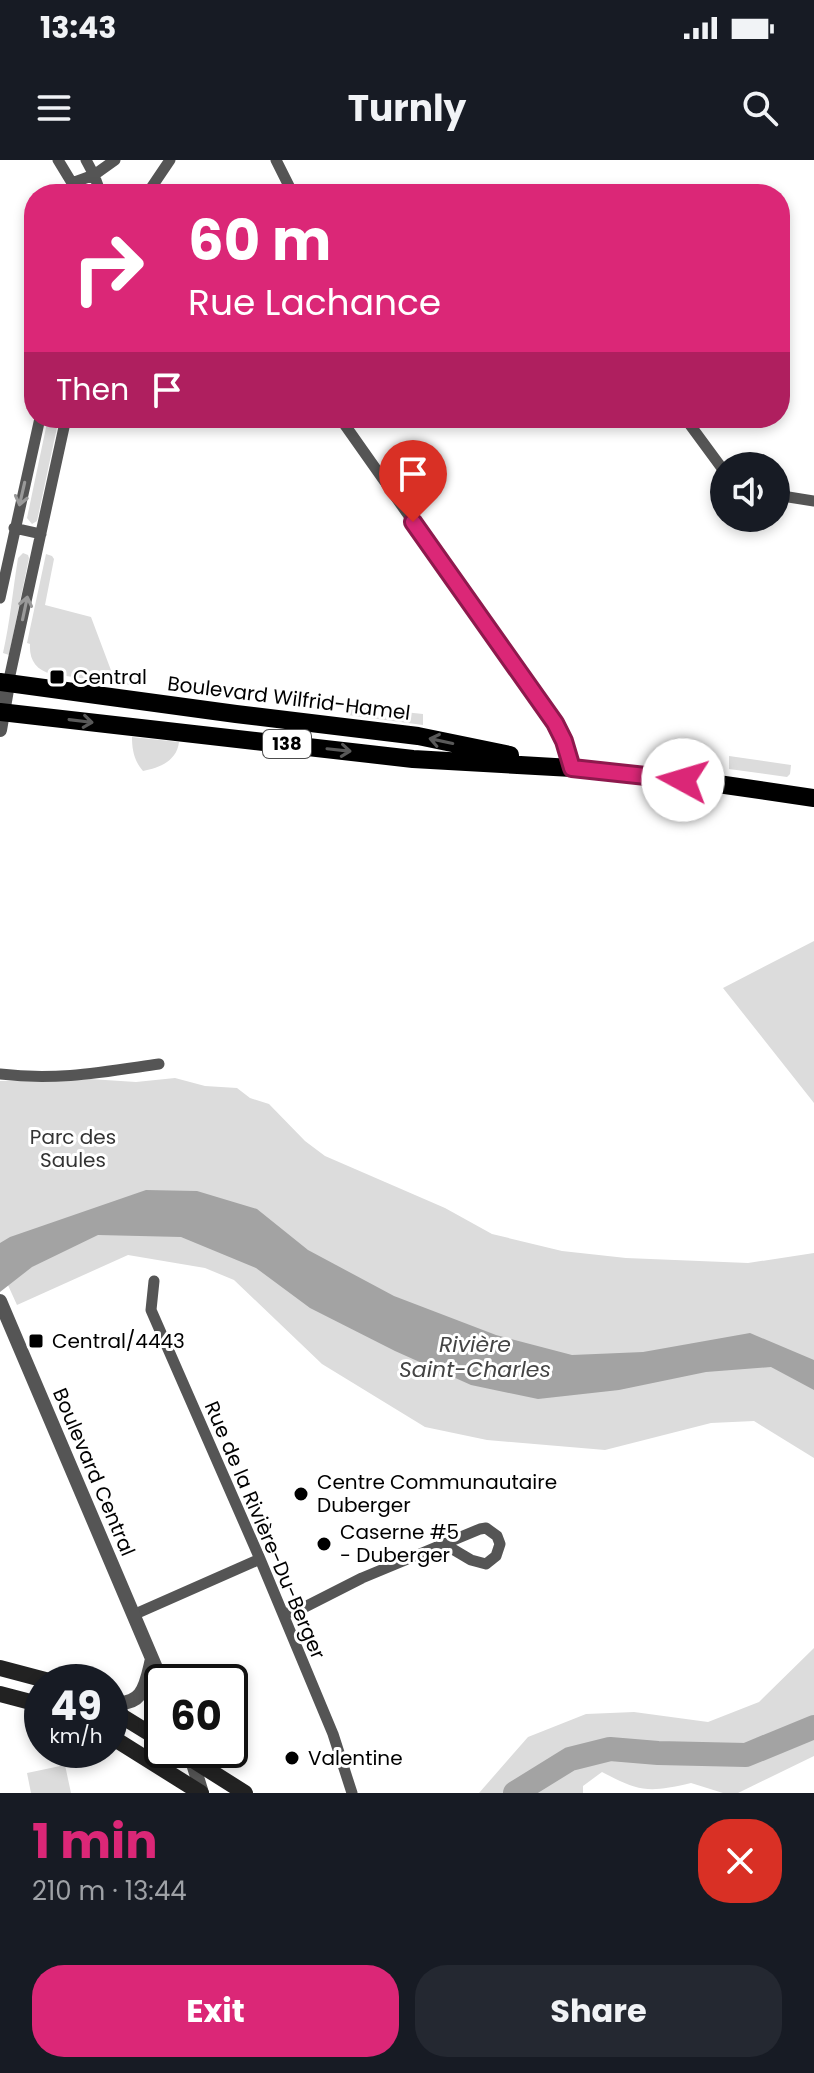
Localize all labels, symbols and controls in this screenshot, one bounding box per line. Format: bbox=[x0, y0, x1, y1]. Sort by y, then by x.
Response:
text: 13:43 bbox=[40, 6, 116, 49]
text: Turnly bbox=[348, 83, 466, 134]
icon: menu bbox=[32, 86, 76, 130]
icon: search bbox=[738, 86, 782, 130]
text: 60 m bbox=[188, 201, 331, 280]
icon: right bbox=[56, 216, 160, 320]
text: Rue Lachance bbox=[188, 277, 441, 328]
text: Then bbox=[56, 368, 129, 411]
icon: arrive bbox=[145, 368, 189, 412]
pin bbox=[379, 440, 447, 522]
icon: arrive bbox=[391, 452, 435, 496]
map controls bbox=[710, 452, 790, 532]
button: sound bbox=[710, 452, 790, 532]
one-way arrow bbox=[14, 481, 29, 506]
one-way arrow bbox=[18, 596, 33, 621]
place label: Central bbox=[73, 663, 147, 691]
marker: Central bbox=[48, 668, 66, 686]
street label: Boulevard Wilfrid-Hamel bbox=[166, 669, 412, 727]
one-way arrow bbox=[68, 714, 93, 729]
road number: 138 bbox=[263, 730, 311, 758]
one-way arrow bbox=[428, 733, 454, 748]
position arrow bbox=[641, 738, 725, 822]
one-way arrow bbox=[325, 743, 352, 758]
park label: Parc des Saules bbox=[30, 1123, 116, 1174]
place label: Central/4443 bbox=[52, 1327, 185, 1355]
water label: Rivière Saint-Charles bbox=[399, 1329, 551, 1385]
marker: Central/4443 bbox=[27, 1332, 45, 1350]
street label: Boulevard Central bbox=[46, 1384, 142, 1560]
street label: Rue de la Rivière-Du-Berger bbox=[198, 1397, 332, 1663]
place label: Centre Communautaire Duberger bbox=[317, 1468, 557, 1519]
marker: Centre Communautaire Duberger bbox=[292, 1485, 310, 1503]
place label: Caserne #5 - Duberger bbox=[340, 1518, 459, 1569]
marker: Caserne #5 - Duberger bbox=[315, 1535, 333, 1553]
speed limit sign: 60 bbox=[144, 1664, 248, 1768]
text: 49 bbox=[50, 1678, 102, 1734]
text: km/h bbox=[49, 1722, 103, 1750]
place label: Valentine bbox=[308, 1744, 403, 1772]
marker: Valentine bbox=[283, 1749, 301, 1767]
text: 1 min bbox=[32, 1808, 158, 1875]
button: close bbox=[698, 1819, 782, 1903]
text: 210 m · 13:44 bbox=[32, 1873, 187, 1909]
button: Exit bbox=[32, 1965, 399, 2057]
button: Share bbox=[415, 1965, 782, 2057]

